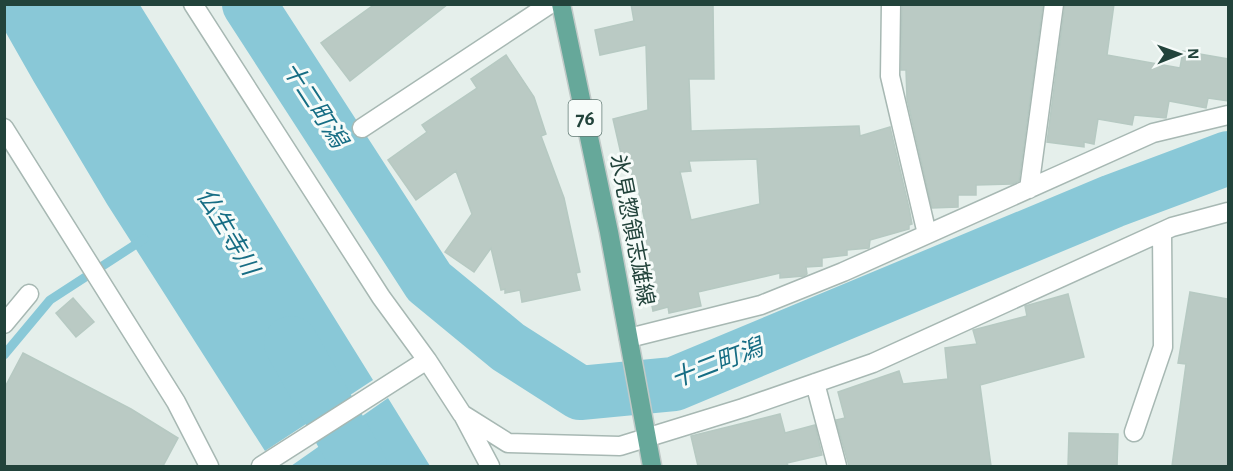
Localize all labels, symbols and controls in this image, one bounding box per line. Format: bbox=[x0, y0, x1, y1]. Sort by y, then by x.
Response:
north arrow bbox=[1149, 24, 1209, 84]
text: N bbox=[1185, 48, 1201, 59]
water label: 十二町潟 bbox=[278, 57, 354, 154]
road number: 76 bbox=[568, 100, 602, 136]
street label: 氷見惣領志雄線 bbox=[607, 152, 658, 308]
water label: 仏生寺川 bbox=[192, 184, 265, 282]
water label: 十二町潟 bbox=[667, 333, 769, 392]

